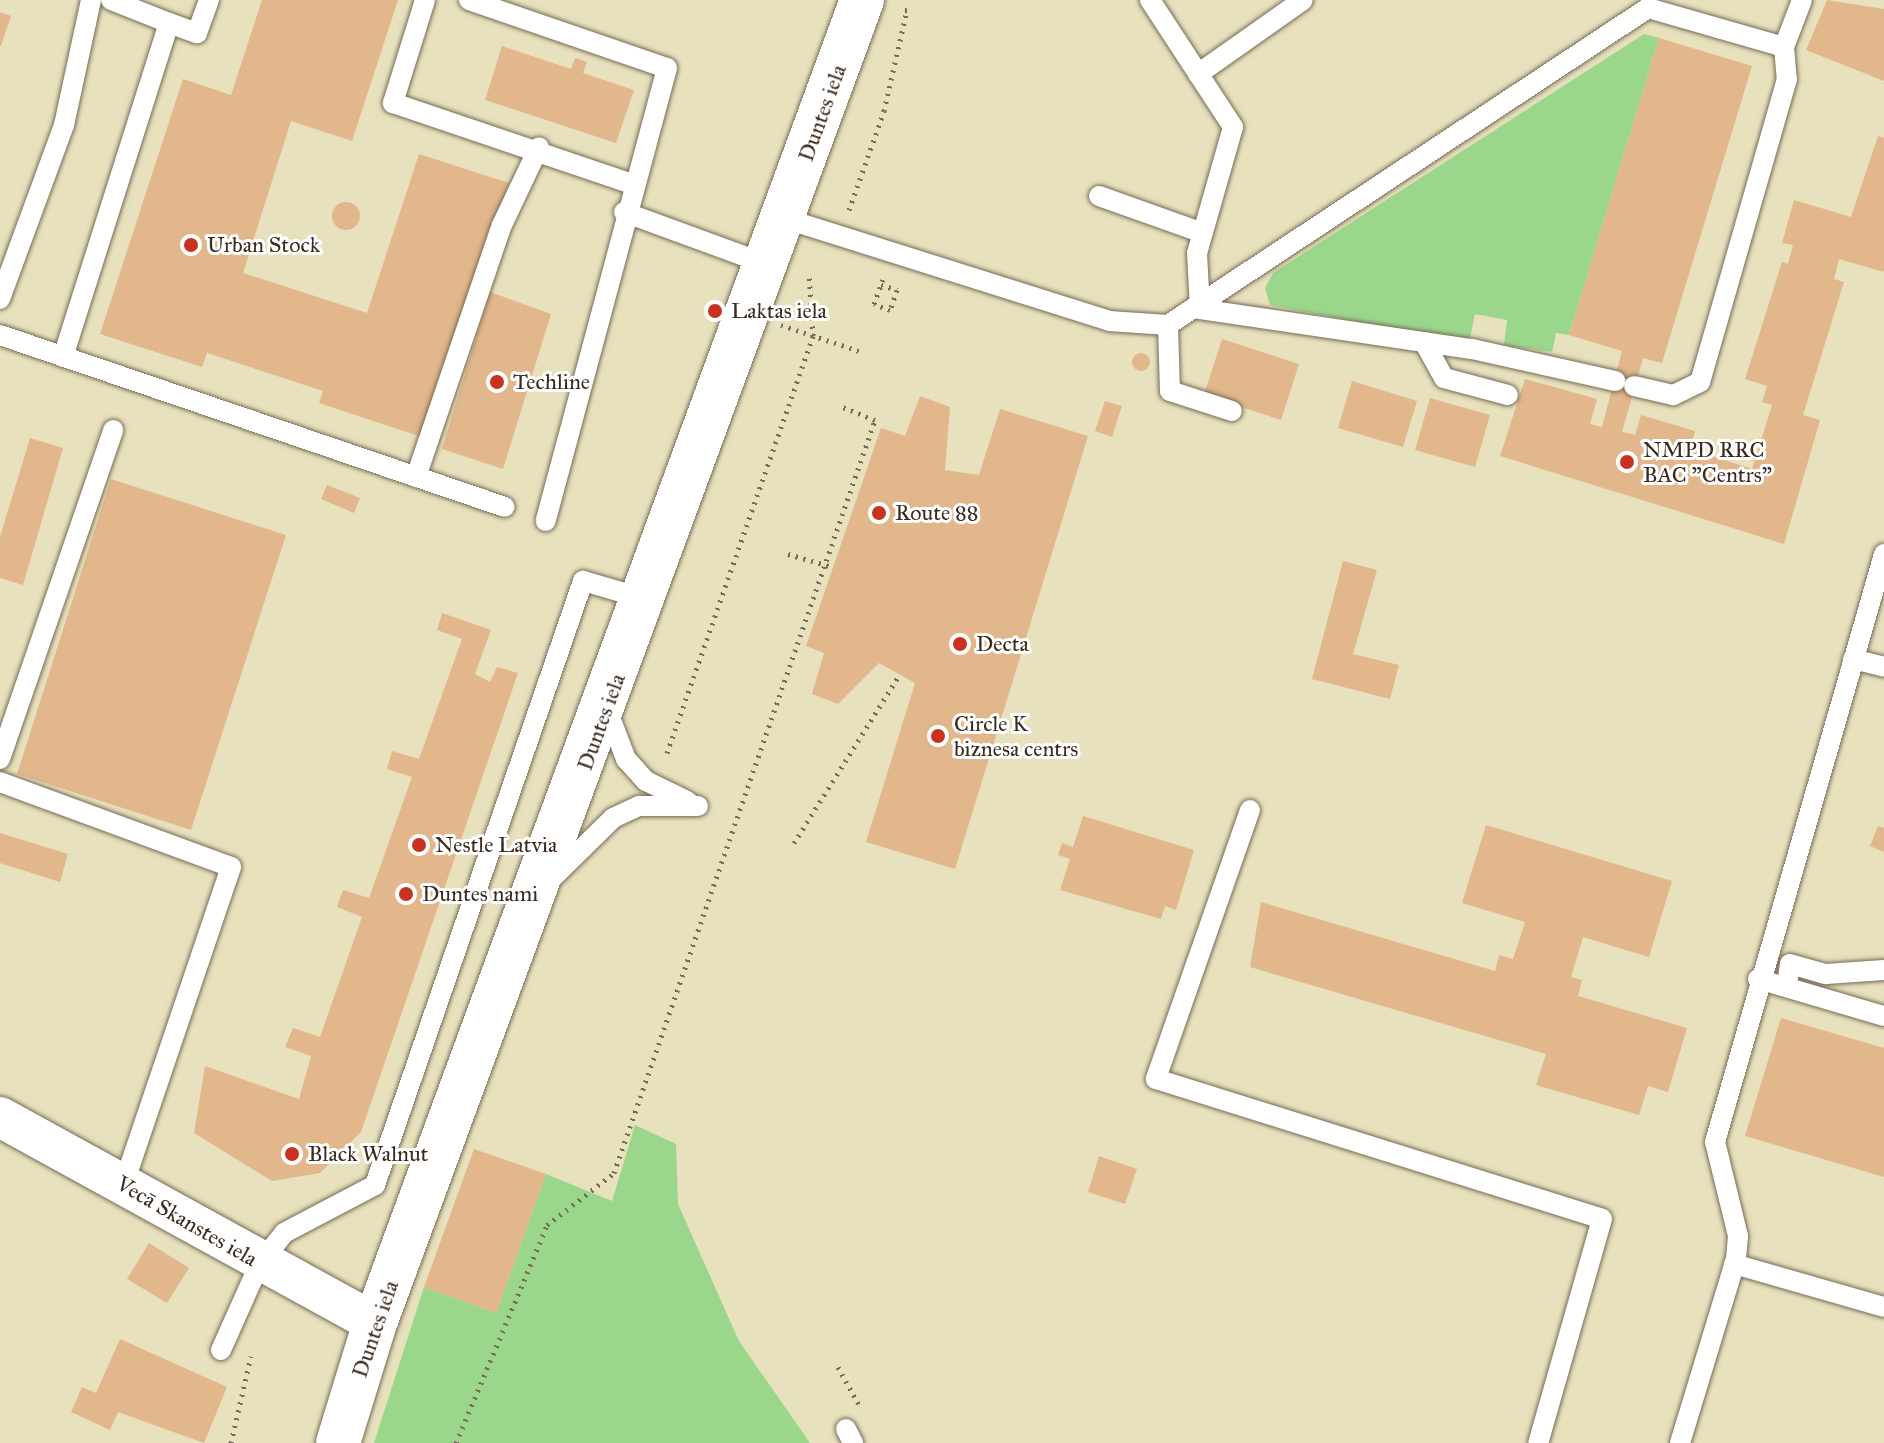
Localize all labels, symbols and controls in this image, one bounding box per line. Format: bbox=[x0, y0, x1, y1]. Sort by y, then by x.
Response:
street label: Duntes iela bbox=[792, 61, 852, 165]
place label: Urban Stock bbox=[207, 232, 320, 258]
marker: Urban Stock bbox=[182, 236, 200, 254]
place label: Laktas iela bbox=[731, 298, 827, 324]
marker: Laktas iela bbox=[706, 302, 724, 320]
place label: Techline bbox=[513, 369, 590, 395]
marker: Techline bbox=[488, 373, 506, 391]
place label: NMPD RRC BAC "Centrs" bbox=[1643, 436, 1772, 488]
marker: NMPD RRC BAC "Centrs" bbox=[1618, 453, 1636, 471]
place label: Route 88 bbox=[895, 500, 978, 526]
marker: Route 88 bbox=[870, 504, 888, 522]
place label: Decta bbox=[976, 631, 1029, 657]
marker: Decta bbox=[951, 635, 969, 653]
street label: Duntes iela bbox=[571, 670, 631, 774]
place label: Circle K biznesa centrs bbox=[954, 710, 1078, 762]
marker: Circle K biznesa centrs bbox=[929, 727, 947, 745]
place label: Nestle Latvia bbox=[435, 832, 557, 858]
marker: Nestle Latvia bbox=[410, 836, 428, 854]
place label: Duntes nami bbox=[422, 881, 538, 907]
marker: Duntes nami bbox=[397, 885, 415, 903]
place label: Black Walnut bbox=[308, 1141, 428, 1167]
marker: Black Walnut bbox=[283, 1145, 301, 1163]
street label: Vecā Skanstes iela bbox=[112, 1170, 262, 1272]
street label: Duntes iela bbox=[346, 1277, 404, 1381]

